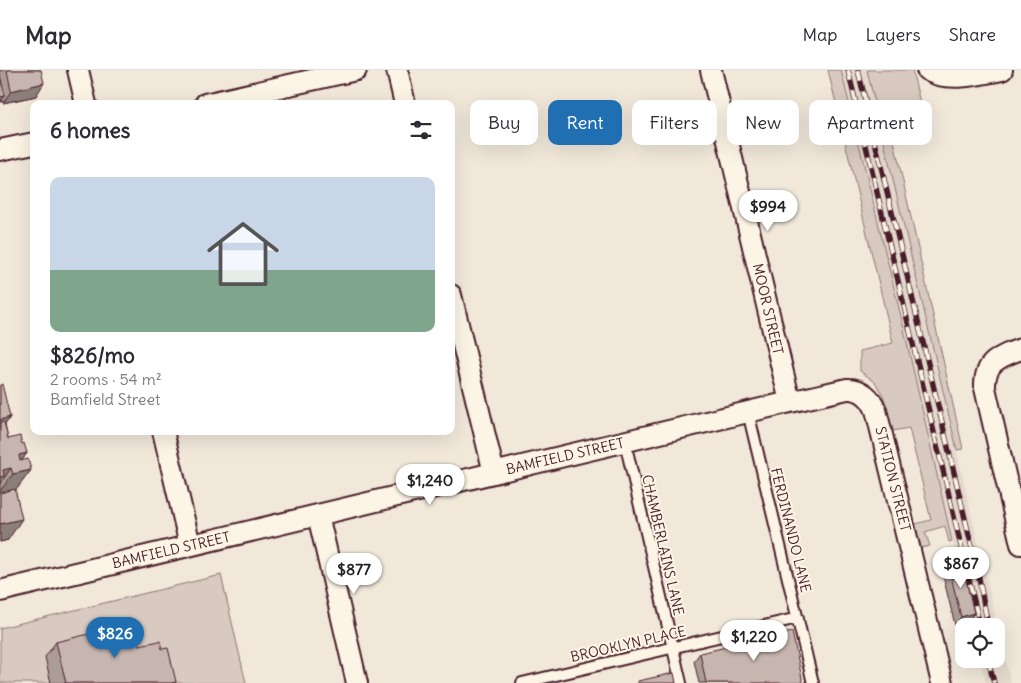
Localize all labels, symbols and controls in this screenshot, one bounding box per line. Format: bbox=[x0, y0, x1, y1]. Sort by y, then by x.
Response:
text: Map bbox=[25, 20, 72, 50]
text: Map bbox=[802, 23, 837, 46]
text: Layers bbox=[865, 23, 921, 46]
text: Share bbox=[949, 23, 996, 46]
chip: Buy bbox=[470, 100, 538, 145]
chip: Rent bbox=[548, 100, 622, 145]
chip: Filters bbox=[632, 100, 717, 145]
chip: New bbox=[727, 100, 799, 145]
chip: Apartment bbox=[809, 100, 932, 145]
icon: filters bbox=[407, 116, 435, 144]
text: 6 homes bbox=[50, 117, 130, 144]
pin: $994 bbox=[738, 190, 798, 232]
text: $994 bbox=[750, 196, 786, 216]
icon: home bbox=[198, 209, 288, 299]
street label: MOOR STREET bbox=[749, 262, 787, 356]
text: $826/mo bbox=[50, 342, 135, 369]
text: 2 rooms · 54 m² bbox=[50, 369, 162, 389]
text: Bamfield Street bbox=[50, 389, 161, 409]
street label: STATION STREET bbox=[871, 425, 915, 533]
street label: BAMFIELD STREET bbox=[504, 434, 626, 478]
pin: $1,240 bbox=[389, 464, 471, 506]
street label: FERDINANDO LANE bbox=[767, 466, 815, 594]
text: $1,240 bbox=[407, 470, 453, 490]
street label: CHAMBERLAINS LANE bbox=[638, 473, 688, 617]
street label: BAMFIELD STREET bbox=[110, 528, 232, 572]
pin: $867 bbox=[931, 546, 991, 589]
pin: $877 bbox=[324, 552, 384, 595]
text: $867 bbox=[943, 553, 979, 573]
text: $877 bbox=[337, 559, 371, 579]
pin: $826 bbox=[85, 616, 145, 659]
map controls bbox=[955, 618, 1005, 668]
button: locate bbox=[955, 618, 1005, 668]
pin: $1,220 bbox=[713, 620, 795, 662]
street label: BROOKLYN PLACE bbox=[569, 622, 687, 666]
text: $826 bbox=[97, 623, 133, 643]
text: $1,220 bbox=[731, 626, 777, 646]

